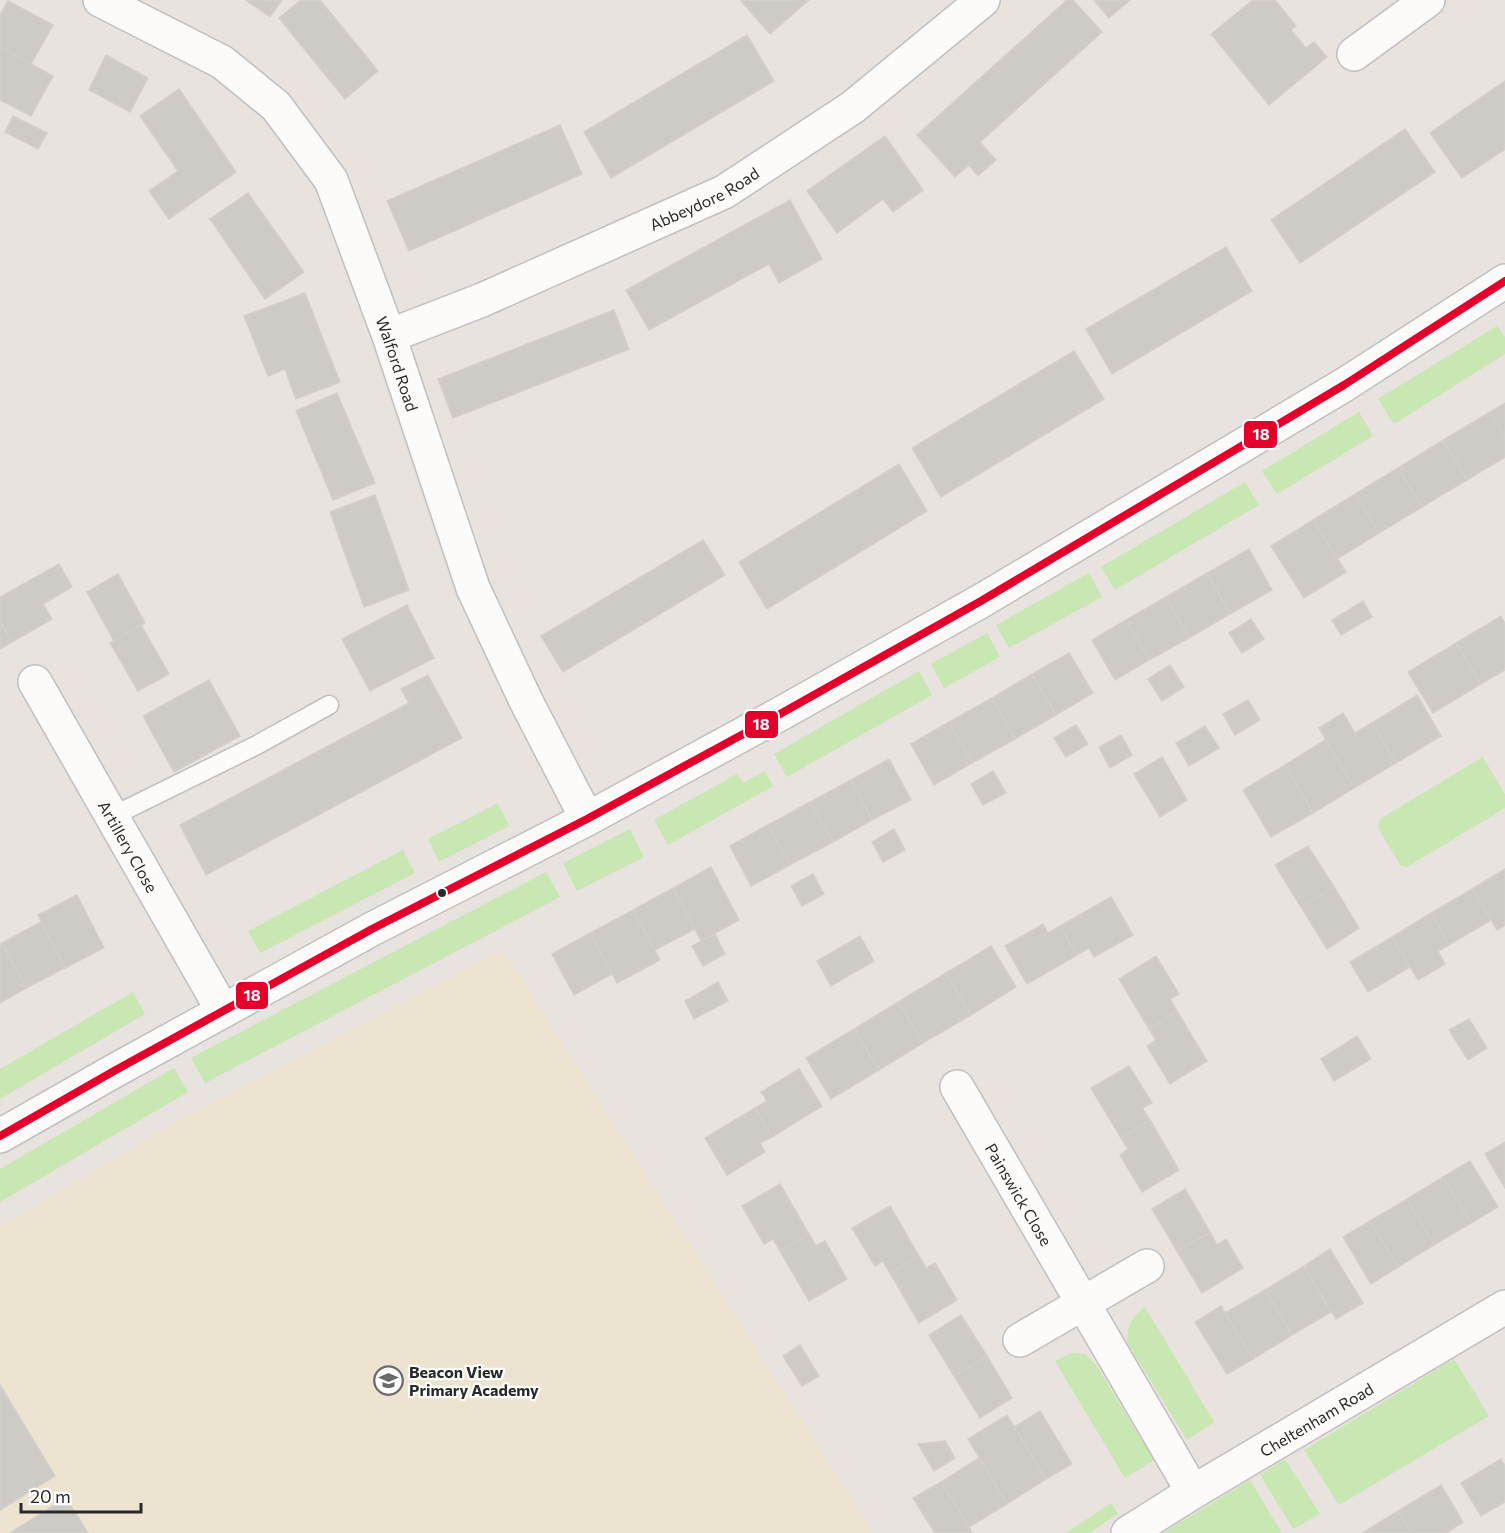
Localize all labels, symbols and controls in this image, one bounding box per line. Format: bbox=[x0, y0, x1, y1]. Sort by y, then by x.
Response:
street label: Abbeydore Road bbox=[646, 162, 762, 234]
street label: Walford Road bbox=[373, 313, 423, 413]
line badge: 18 bbox=[1243, 420, 1278, 449]
text: 18 bbox=[1252, 424, 1270, 443]
line badge: 18 bbox=[744, 710, 779, 739]
text: 18 bbox=[752, 714, 770, 733]
street label: Artillery Close bbox=[95, 797, 162, 895]
unlabelled marker bbox=[436, 887, 448, 899]
line badge: 18 bbox=[235, 981, 269, 1010]
text: 18 bbox=[243, 985, 261, 1004]
street label: Painswick Close bbox=[982, 1139, 1057, 1249]
place label: Beacon View Primary Academy bbox=[409, 1362, 539, 1399]
school or university icon: Beacon View Primary Academy bbox=[372, 1364, 404, 1396]
street label: Cheltenham Road bbox=[1256, 1378, 1376, 1460]
scale bar bbox=[21, 1476, 141, 1514]
text: 20 m bbox=[30, 1485, 71, 1507]

